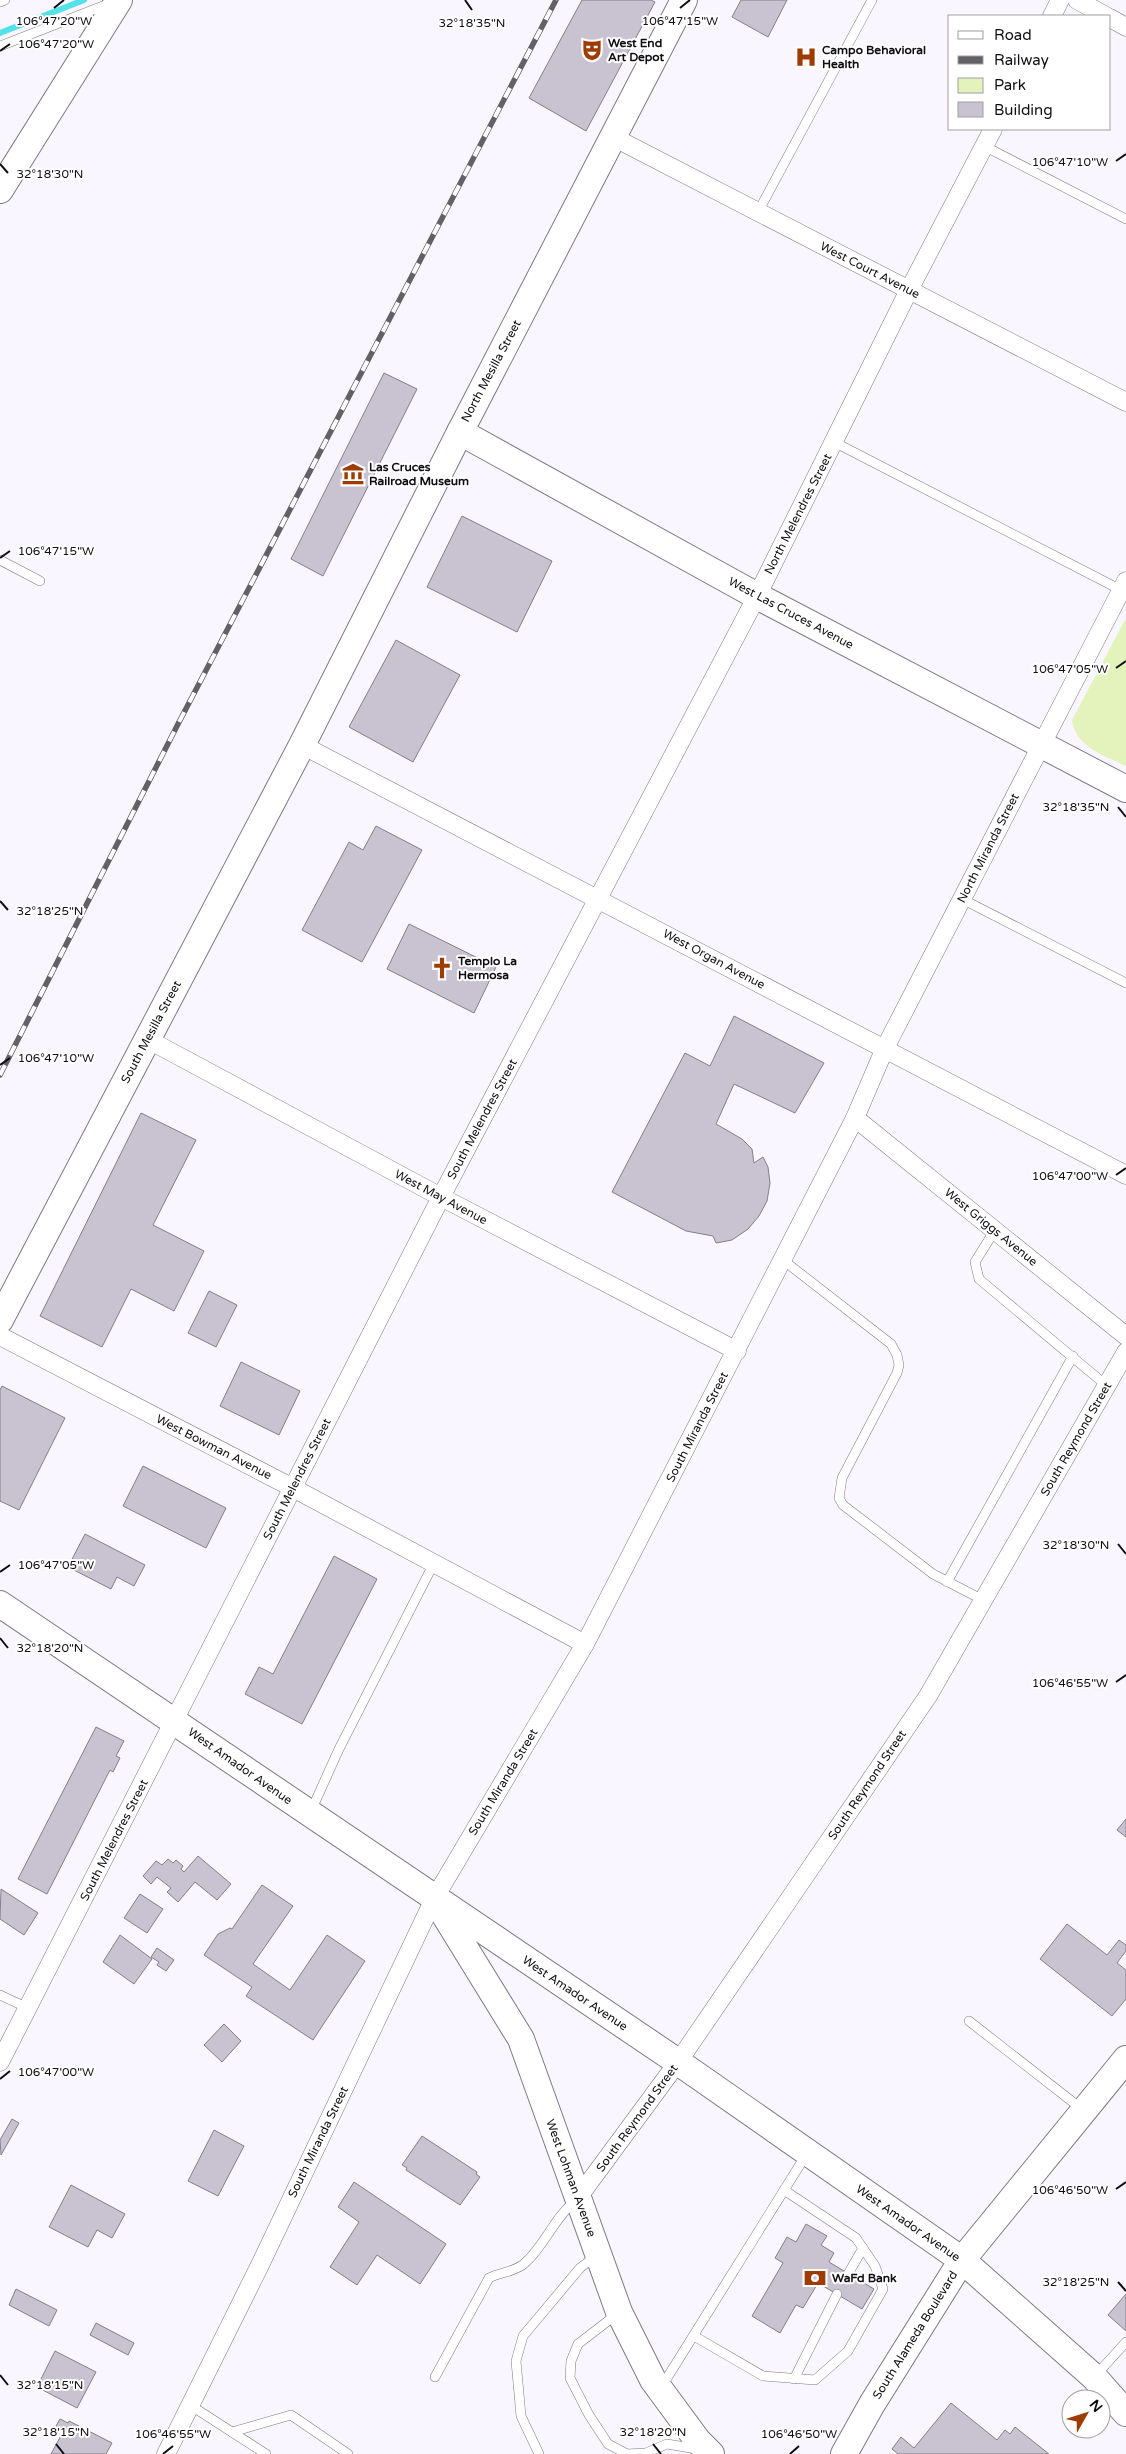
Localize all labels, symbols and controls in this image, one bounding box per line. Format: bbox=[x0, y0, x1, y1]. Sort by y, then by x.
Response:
text: 106°47'20"W bbox=[16, 14, 92, 28]
text: 106°47'15"W bbox=[642, 14, 718, 28]
legend bbox=[948, 15, 1111, 130]
text: 32°18'35"N bbox=[439, 16, 506, 30]
text: Road bbox=[994, 26, 1032, 44]
place label: West End Art Depot bbox=[608, 36, 665, 65]
text: 106°47'20"W bbox=[18, 37, 94, 51]
theatre icon: West End Art Depot bbox=[579, 37, 605, 63]
place label: Campo Behavioral Health bbox=[822, 43, 926, 71]
hospital icon: Campo Behavioral Health bbox=[793, 44, 819, 70]
text: Railway bbox=[994, 51, 1049, 69]
text: Park bbox=[994, 76, 1026, 94]
text: Building bbox=[994, 101, 1053, 119]
text: 106°47'10"W bbox=[1032, 155, 1108, 169]
text: 32°18'30"N bbox=[17, 167, 84, 181]
street label: West Court Avenue bbox=[818, 239, 922, 301]
street label: North Mesilla Street bbox=[458, 317, 524, 424]
street label: North Melendres Street bbox=[761, 451, 835, 577]
place label: Las Cruces Railroad Museum bbox=[369, 460, 469, 488]
museum icon: Las Cruces Railroad Museum bbox=[340, 461, 366, 487]
text: 106°47'15"W bbox=[18, 544, 94, 558]
street label: West Las Cruces Avenue bbox=[726, 574, 856, 652]
text: 106°47'05"W bbox=[1032, 662, 1108, 676]
street label: North Miranda Street bbox=[954, 790, 1022, 905]
text: 32°18'35"N bbox=[1043, 800, 1110, 814]
text: 32°18'25"N bbox=[17, 904, 84, 918]
street label: West Organ Avenue bbox=[661, 926, 768, 992]
place label: Templo La Hermosa bbox=[457, 954, 517, 982]
church icon: Templo La Hermosa bbox=[429, 955, 455, 981]
street label: South Mesilla Street bbox=[118, 978, 184, 1086]
text: 106°47'10"W bbox=[18, 1051, 94, 1065]
street label: South Melendres Street bbox=[444, 1056, 520, 1182]
street label: West May Avenue bbox=[392, 1167, 490, 1227]
text: 106°47'00"W bbox=[1032, 1169, 1108, 1183]
street label: West Griggs Avenue bbox=[942, 1185, 1040, 1269]
street label: South Miranda Street bbox=[663, 1369, 731, 1484]
street label: South Reymond Street bbox=[1038, 1379, 1115, 1499]
street label: West Bowman Avenue bbox=[154, 1412, 274, 1482]
street label: South Melendres Street bbox=[260, 1416, 334, 1542]
text: 32°18'30"N bbox=[1043, 1538, 1110, 1552]
text: 106°47'05"W bbox=[18, 1558, 94, 1572]
text: 32°18'20"N bbox=[17, 1641, 84, 1655]
text: 106°46'55"W bbox=[1032, 1676, 1108, 1690]
street label: West Amador Avenue bbox=[185, 1725, 295, 1807]
street label: South Miranda Street bbox=[466, 1726, 541, 1838]
street label: South Reymond Street bbox=[825, 1727, 909, 1843]
street label: South Melendres Street bbox=[77, 1777, 151, 1903]
street label: West Amador Avenue bbox=[520, 1953, 630, 2034]
street label: South Reymond Street bbox=[593, 2061, 681, 2174]
text: 106°47'00"W bbox=[18, 2065, 94, 2079]
street label: South Miranda Street bbox=[285, 2084, 351, 2200]
street label: West Lohman Avenue bbox=[543, 2117, 599, 2239]
street label: West Amador Avenue bbox=[853, 2182, 963, 2264]
text: 106°46'50"W bbox=[1032, 2183, 1108, 2197]
bank icon: WaFd Bank bbox=[802, 2265, 828, 2291]
street label: South Alameda Boulevard bbox=[870, 2268, 960, 2402]
place label: WaFd Bank bbox=[832, 2271, 897, 2285]
text: 32°18'25"N bbox=[1043, 2275, 1110, 2289]
text: 32°18'15"N bbox=[17, 2378, 84, 2392]
north arrow bbox=[1061, 2389, 1111, 2439]
text: N bbox=[1086, 2396, 1106, 2416]
text: 32°18'15"N bbox=[23, 2425, 90, 2439]
text: 32°18'20"N bbox=[620, 2425, 687, 2439]
text: 106°46'55"W bbox=[135, 2427, 211, 2441]
text: 106°46'50"W bbox=[761, 2427, 837, 2441]

